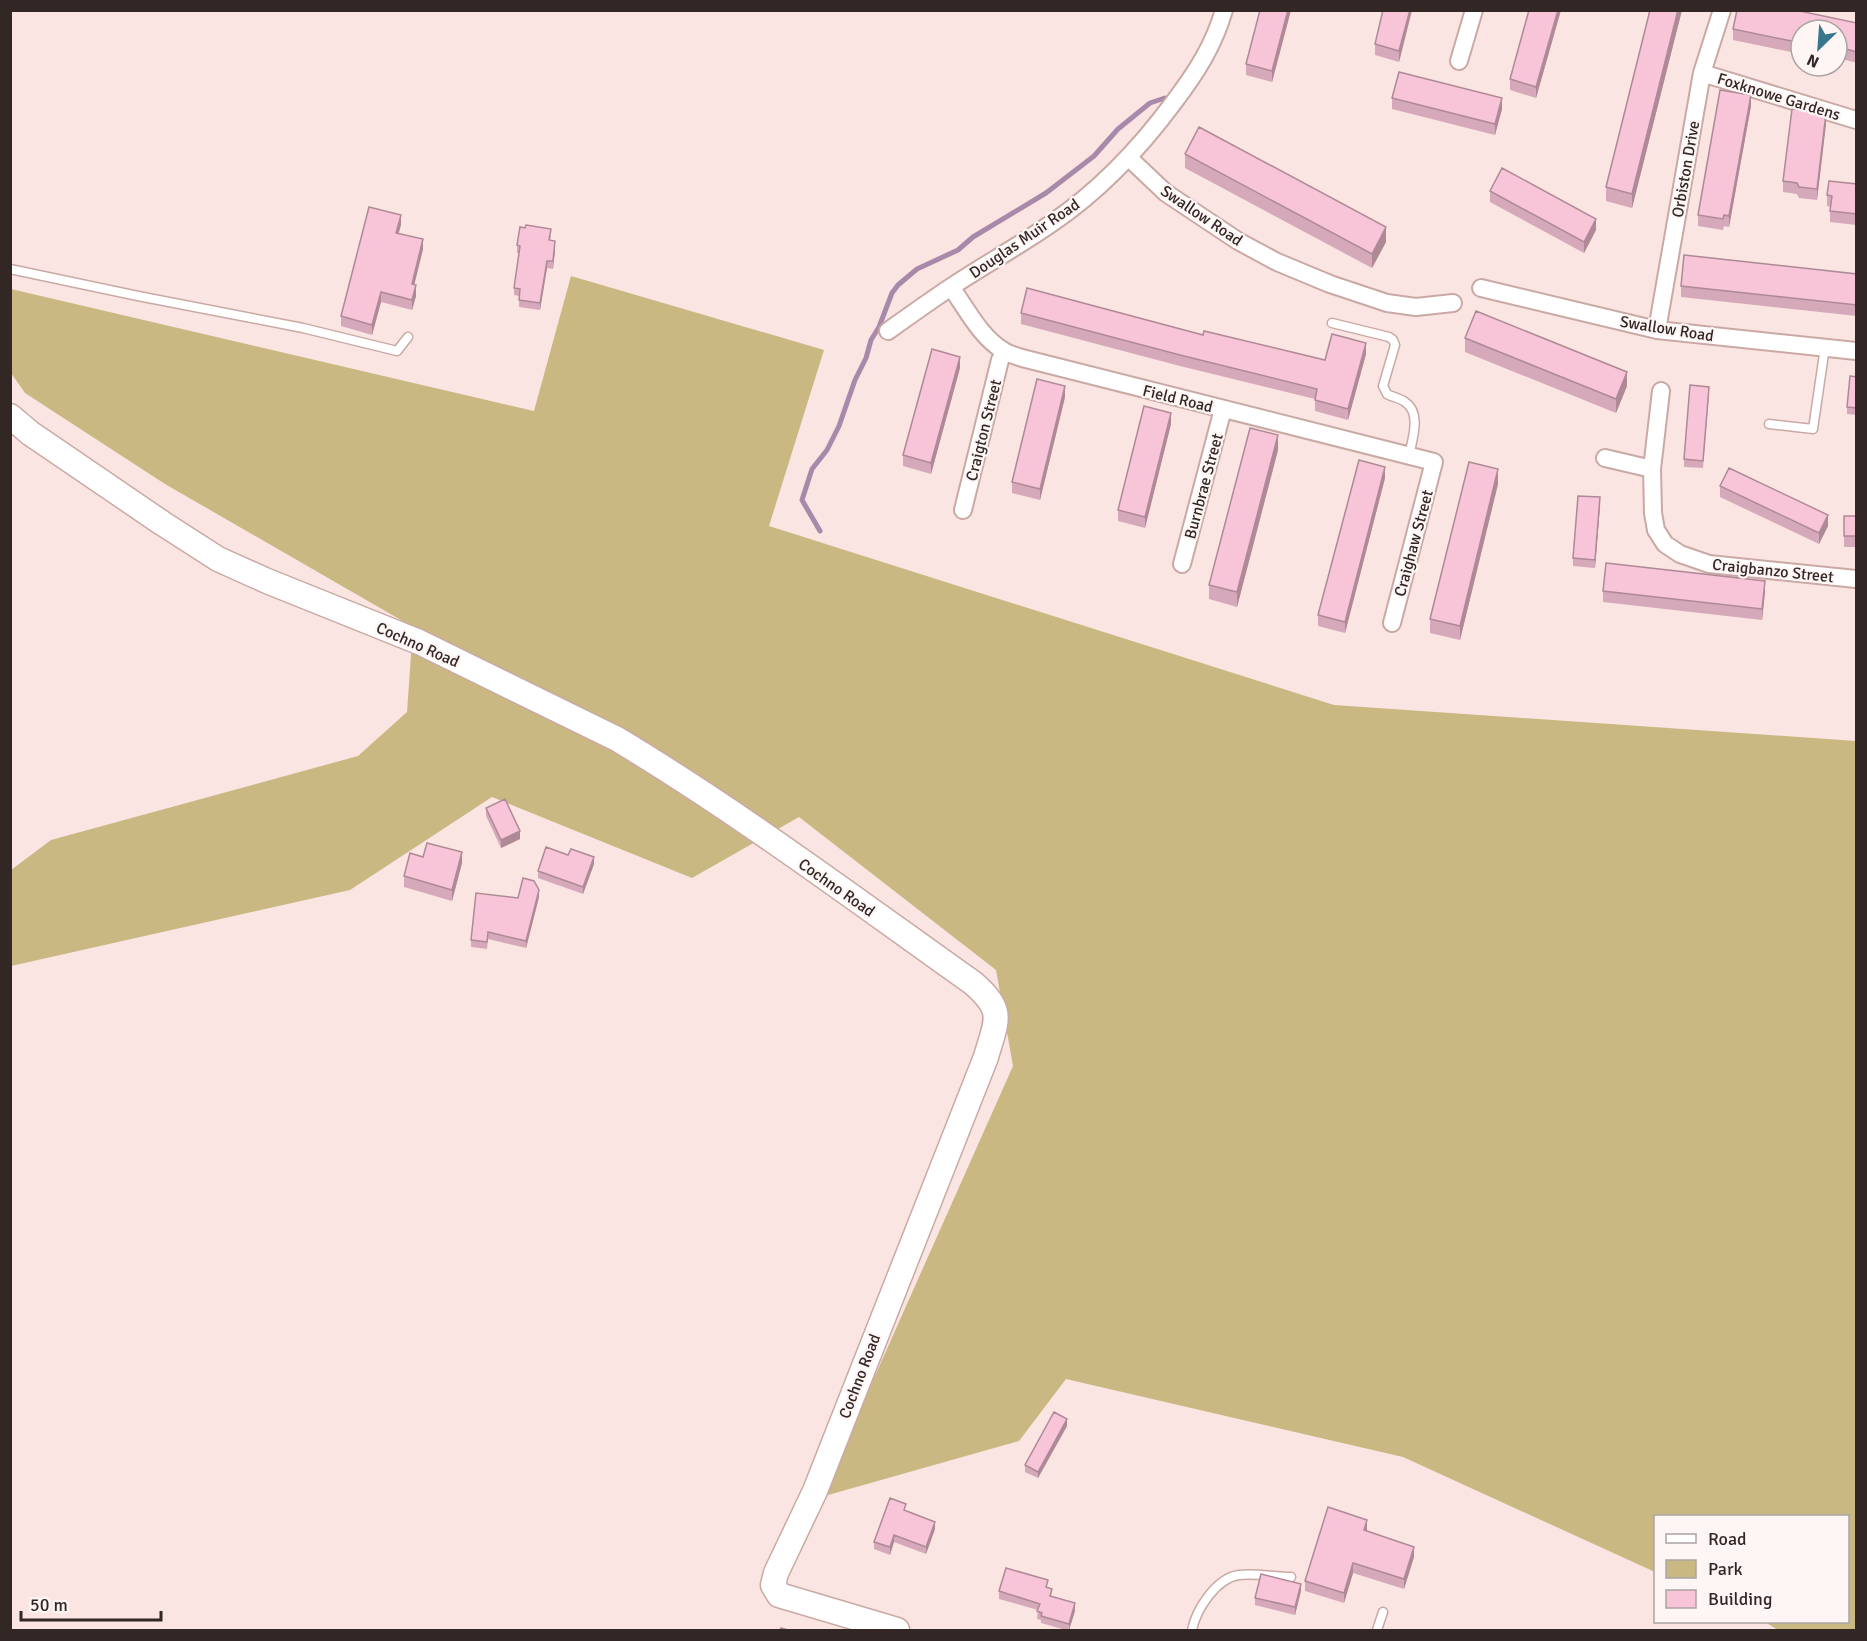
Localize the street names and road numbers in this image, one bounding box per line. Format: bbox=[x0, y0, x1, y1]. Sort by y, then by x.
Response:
street label: Foxknowe Gardens bbox=[1715, 69, 1843, 125]
street label: Orbiston Drive bbox=[1668, 119, 1704, 219]
street label: Swallow Road bbox=[1157, 181, 1246, 251]
street label: Douglas Muir Road bbox=[966, 195, 1084, 283]
street label: Swallow Road bbox=[1619, 312, 1715, 346]
street label: Craigton Street bbox=[962, 377, 1006, 483]
street label: Field Road bbox=[1141, 381, 1215, 417]
street label: Burnbrae Street bbox=[1180, 431, 1228, 541]
street label: Craighaw Street bbox=[1390, 487, 1438, 599]
street label: Craigbanzo Street bbox=[1711, 555, 1835, 587]
street label: Cochno Road bbox=[373, 618, 462, 672]
street label: Cochno Road bbox=[794, 854, 879, 922]
street label: Cochno Road bbox=[835, 1331, 885, 1421]

